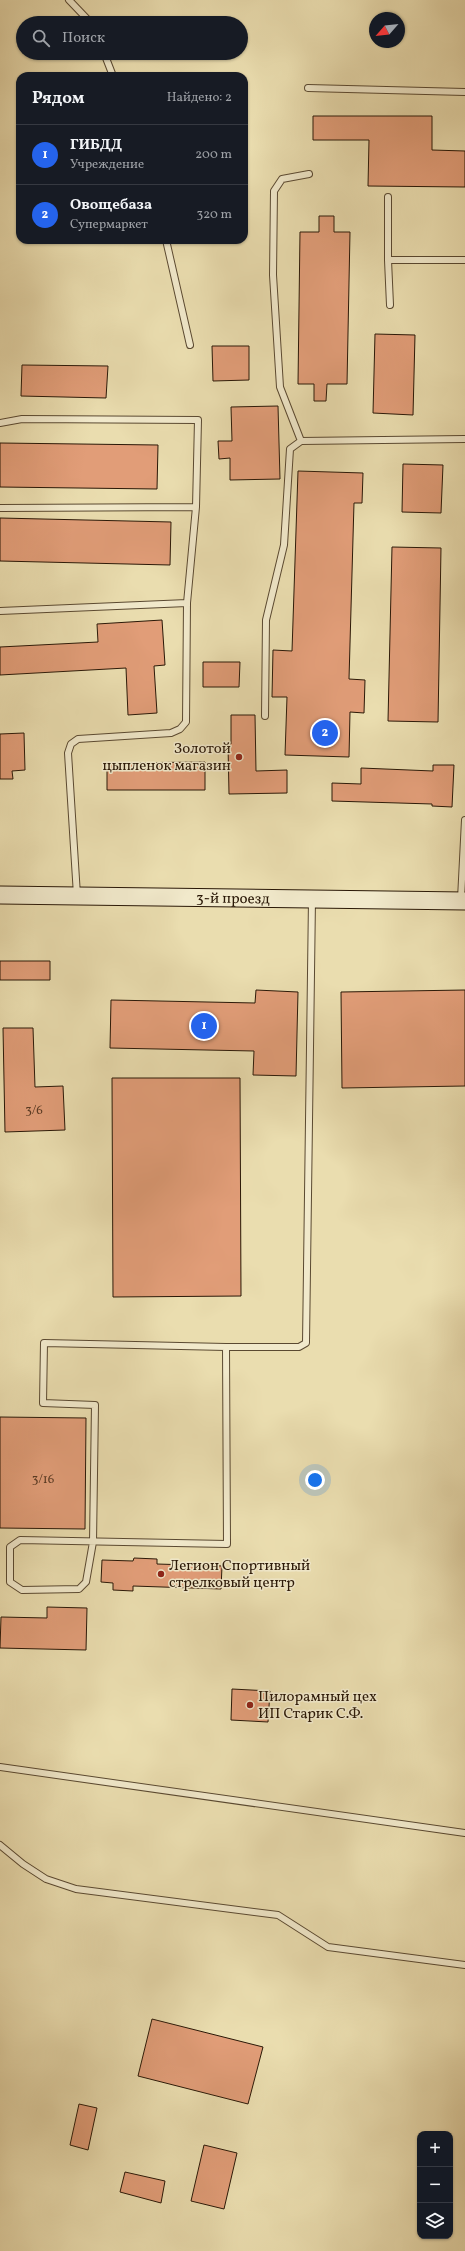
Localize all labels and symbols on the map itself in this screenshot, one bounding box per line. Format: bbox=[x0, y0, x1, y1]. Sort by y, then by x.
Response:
north arrow bbox=[369, 12, 405, 48]
pin: 2 bbox=[312, 718, 338, 748]
place label: Золотой цыпленок магазин bbox=[102, 739, 231, 777]
marker: Золотой цыпленок магазин bbox=[234, 752, 244, 762]
street label: 3-й проезд bbox=[196, 889, 270, 910]
pin: 1 bbox=[191, 1011, 217, 1041]
house number: 3/6 bbox=[25, 1102, 43, 1120]
your location bbox=[305, 1470, 325, 1490]
house number: 3/16 bbox=[32, 1471, 55, 1489]
place label: Легион Спортивный стрелковый центр bbox=[169, 1556, 310, 1594]
marker: Легион Спортивный стрелковый центр bbox=[156, 1569, 166, 1579]
place label: Пилорамный цех ИП Старик С.Ф. bbox=[258, 1687, 377, 1725]
marker: Пилорамный цех ИП Старик С.Ф. bbox=[245, 1700, 255, 1710]

